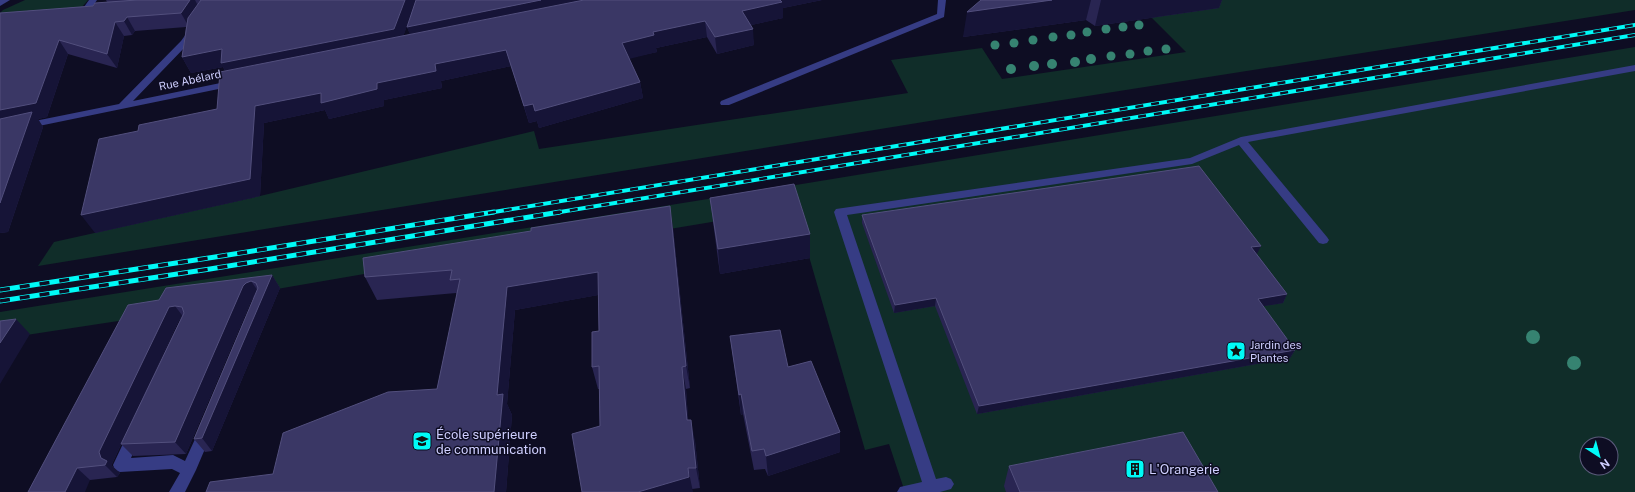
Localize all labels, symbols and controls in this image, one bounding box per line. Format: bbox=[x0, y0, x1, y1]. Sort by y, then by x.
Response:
street label: Rue Abélard bbox=[158, 68, 222, 92]
place label: Jardin des Plantes bbox=[1250, 339, 1302, 364]
place icon: Jardin des Plantes bbox=[1225, 340, 1247, 362]
place label: École supérieure de communication bbox=[436, 426, 546, 457]
school or university icon: École supérieure de communication bbox=[411, 430, 433, 452]
north arrow bbox=[1579, 436, 1619, 476]
text: N bbox=[1598, 457, 1612, 471]
building icon: L'Orangerie bbox=[1124, 458, 1146, 480]
place label: L'Orangerie bbox=[1149, 462, 1220, 477]

